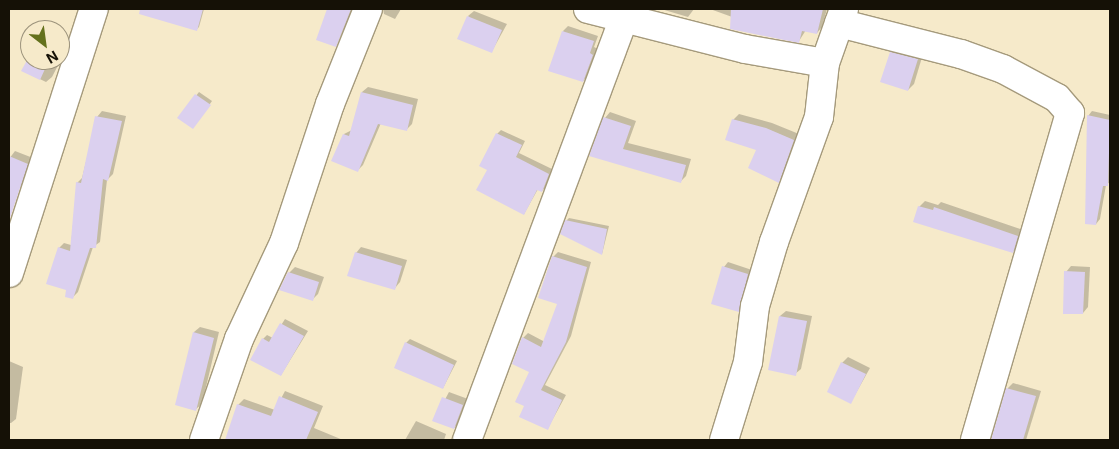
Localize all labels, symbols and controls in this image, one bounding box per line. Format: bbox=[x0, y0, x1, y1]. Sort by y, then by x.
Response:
north arrow bbox=[20, 20, 70, 70]
text: N bbox=[43, 48, 61, 68]

